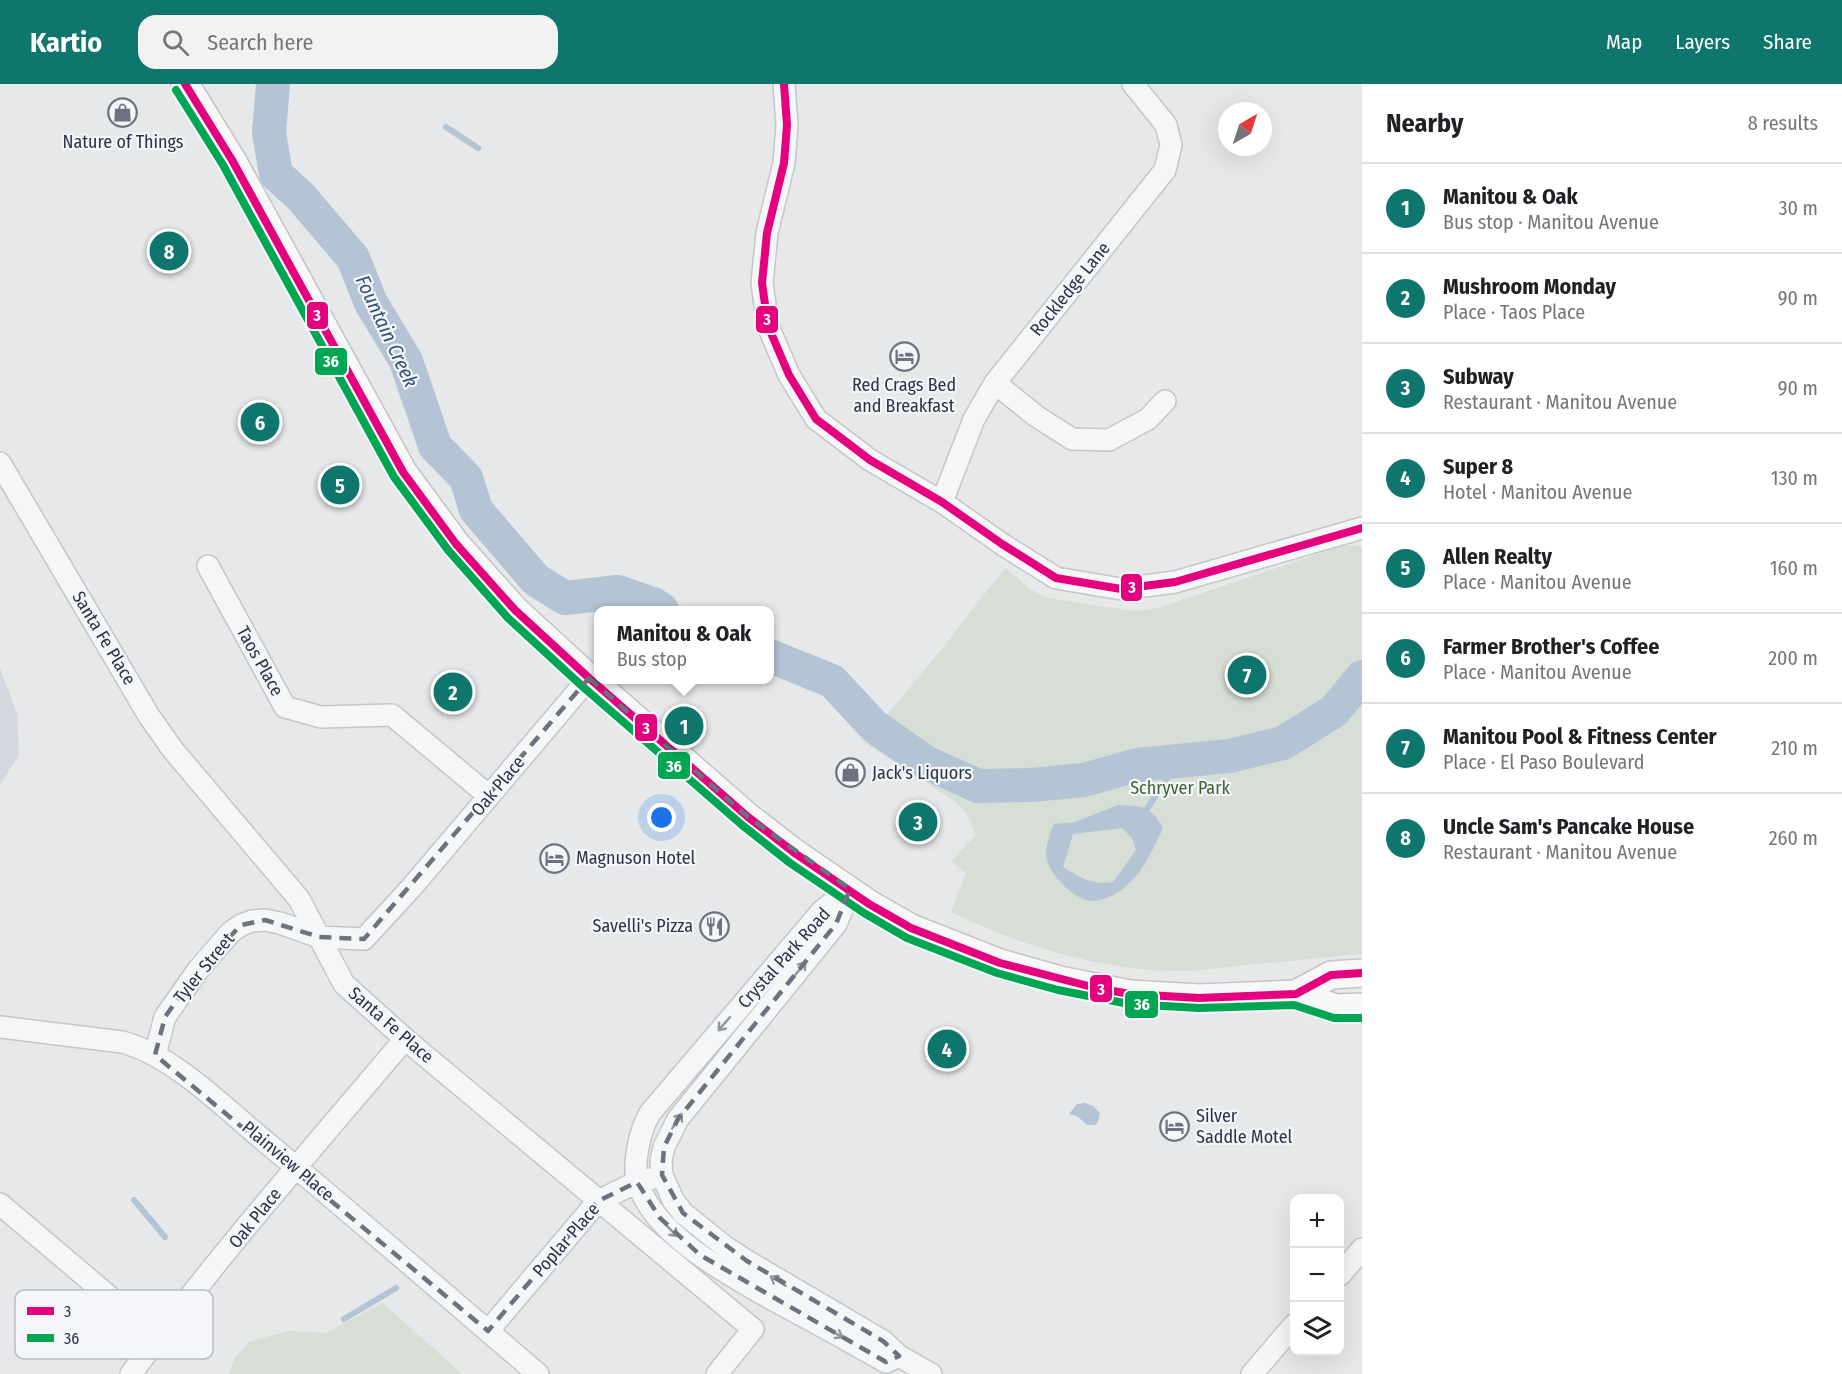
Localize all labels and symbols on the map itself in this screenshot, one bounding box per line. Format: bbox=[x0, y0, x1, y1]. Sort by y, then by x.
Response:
shop icon: Nature of Things bbox=[107, 97, 139, 129]
north arrow bbox=[1218, 102, 1272, 156]
place label: Nature of Things bbox=[62, 131, 184, 153]
pin: 8 bbox=[150, 228, 188, 274]
street label: Rockledge Lane bbox=[1025, 237, 1115, 340]
water label: Fountain Creek bbox=[351, 271, 423, 391]
line badge: 3 bbox=[306, 301, 329, 330]
line badge: 3 bbox=[755, 305, 779, 334]
text: 3 bbox=[312, 306, 321, 325]
text: 3 bbox=[762, 310, 771, 329]
hotel icon: Red Crags Bed and Breakfast bbox=[888, 340, 920, 372]
line badge: 36 bbox=[314, 347, 348, 376]
text: 36 bbox=[322, 352, 339, 371]
place label: Red Crags Bed and Breakfast bbox=[852, 374, 956, 417]
pin: 6 bbox=[240, 400, 280, 444]
pin: 5 bbox=[320, 462, 360, 508]
line badge: 3 bbox=[1120, 573, 1143, 602]
text: 3 bbox=[1127, 578, 1136, 597]
street label: Santa Fe Place bbox=[67, 587, 141, 689]
street label: Taos Place bbox=[232, 622, 288, 700]
pin: 7 bbox=[1228, 652, 1266, 698]
pin: 2 bbox=[434, 670, 472, 714]
pin: 1 bbox=[664, 704, 704, 748]
line badge: 3 bbox=[634, 713, 658, 742]
text: 3 bbox=[641, 719, 650, 738]
street label: Oak Place bbox=[467, 751, 529, 820]
line badge: 36 bbox=[657, 751, 691, 780]
text: 36 bbox=[665, 757, 682, 776]
shop icon: Jack's Liquors bbox=[835, 757, 867, 789]
place label: Jack's Liquors bbox=[872, 762, 972, 784]
park label: Schryver Park bbox=[1130, 777, 1230, 799]
pin: 3 bbox=[898, 800, 938, 844]
your location bbox=[647, 803, 676, 832]
hotel icon: Magnuson Hotel bbox=[539, 842, 571, 874]
place label: Magnuson Hotel bbox=[576, 847, 696, 869]
street label: Crystal Park Road bbox=[733, 903, 835, 1013]
restaurant icon: Savelli's Pizza bbox=[698, 910, 730, 942]
place label: Savelli's Pizza bbox=[593, 915, 693, 937]
street label: Tyler Street bbox=[169, 928, 239, 1008]
one-way arrow bbox=[793, 961, 806, 977]
line badge: 3 bbox=[1089, 974, 1113, 1003]
text: 3 bbox=[1096, 980, 1105, 999]
street label: Santa Fe Place bbox=[344, 982, 438, 1068]
line badge: 36 bbox=[1124, 990, 1159, 1019]
text: 36 bbox=[1133, 995, 1150, 1014]
one-way arrow bbox=[718, 1016, 731, 1032]
pin: 4 bbox=[928, 1026, 966, 1072]
place label: Silver Saddle Motel bbox=[1196, 1105, 1293, 1148]
hotel icon: Silver Saddle Motel bbox=[1159, 1110, 1191, 1142]
one-way arrow bbox=[671, 1112, 684, 1129]
street label: Plainview Place bbox=[238, 1116, 338, 1206]
street label: Oak Place bbox=[224, 1183, 286, 1253]
street label: Poplar Place bbox=[528, 1198, 604, 1282]
one-way arrow bbox=[663, 1222, 678, 1237]
one-way arrow bbox=[770, 1274, 787, 1286]
legend bbox=[15, 1290, 213, 1359]
text: 3 bbox=[64, 1302, 71, 1321]
one-way arrow bbox=[826, 1328, 843, 1340]
text: 36 bbox=[64, 1329, 79, 1348]

